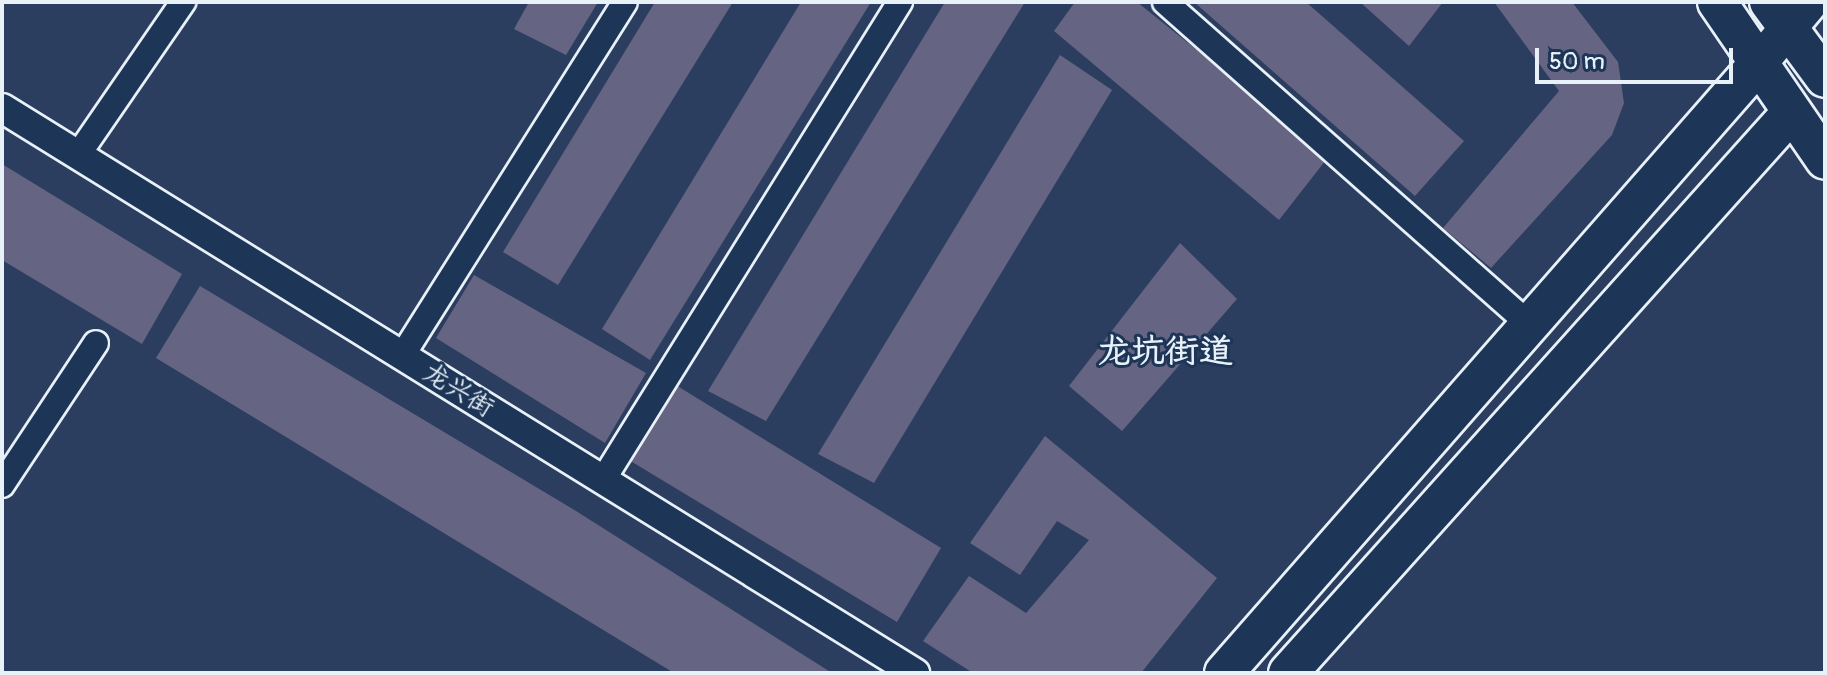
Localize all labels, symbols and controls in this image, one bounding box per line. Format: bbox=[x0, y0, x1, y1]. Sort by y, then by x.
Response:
scale bar bbox=[1539, 32, 1737, 82]
text: 50 m bbox=[1549, 47, 1605, 76]
district label: 龙坑街道 bbox=[1097, 332, 1233, 372]
street label: 龙兴街 bbox=[417, 357, 499, 425]

